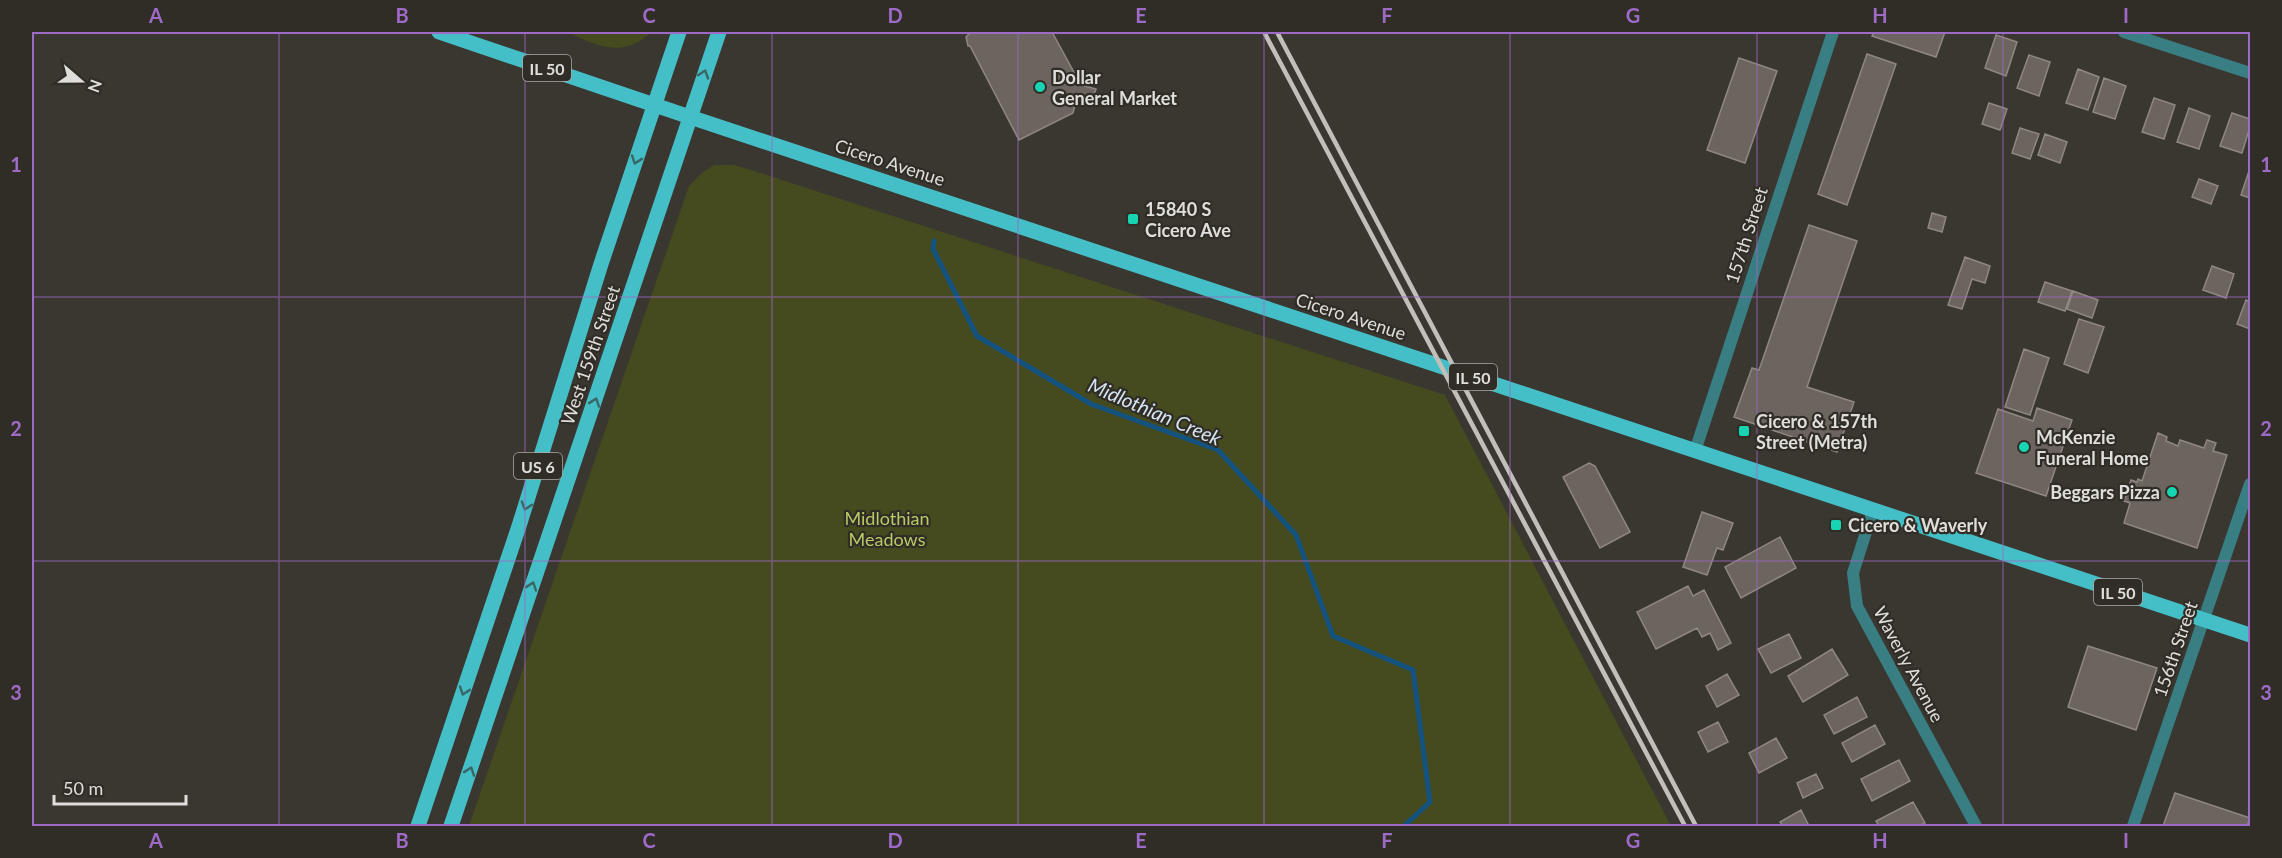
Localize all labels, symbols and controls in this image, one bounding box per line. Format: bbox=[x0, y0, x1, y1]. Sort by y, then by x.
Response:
text: A bbox=[148, 3, 163, 27]
text: B bbox=[395, 3, 409, 27]
text: C bbox=[642, 3, 656, 27]
text: D bbox=[887, 3, 903, 27]
text: E bbox=[1135, 3, 1147, 27]
text: F bbox=[1381, 3, 1393, 27]
text: G bbox=[1626, 3, 1640, 27]
text: H bbox=[1872, 3, 1888, 27]
text: I bbox=[2123, 3, 2129, 27]
north arrow bbox=[51, 51, 111, 111]
road number: IL 50 bbox=[523, 55, 571, 81]
place label: Dollar General Market bbox=[1052, 66, 1177, 109]
one-way arrow bbox=[697, 69, 710, 80]
text: N bbox=[85, 77, 107, 95]
marker: Dollar General Market bbox=[1033, 80, 1047, 94]
street label: Cicero Avenue bbox=[832, 134, 948, 190]
text: 1 bbox=[10, 152, 22, 176]
text: 1 bbox=[2260, 152, 2272, 176]
one-way arrow bbox=[631, 154, 644, 165]
street label: 157th Street bbox=[1720, 184, 1772, 286]
place label: 15840 S Cicero Ave bbox=[1145, 198, 1231, 241]
marker: 15840 S Cicero Ave bbox=[1126, 212, 1140, 226]
street label: West 159th Street bbox=[556, 282, 624, 428]
street label: Cicero Avenue bbox=[1293, 288, 1409, 344]
road number: IL 50 bbox=[1449, 364, 1497, 390]
water label: Midlothian Creek bbox=[1085, 372, 1226, 450]
one-way arrow bbox=[587, 397, 600, 407]
place label: Cicero & 157th Street (Metra) bbox=[1756, 410, 1877, 453]
text: 2 bbox=[10, 416, 22, 440]
text: 2 bbox=[2260, 416, 2272, 440]
marker: Cicero & 157th Street (Metra) bbox=[1737, 424, 1751, 438]
place label: McKenzie Funeral Home bbox=[2036, 426, 2149, 469]
marker: McKenzie Funeral Home bbox=[2017, 440, 2031, 454]
road number: US 6 bbox=[514, 453, 562, 479]
place label: Beggars Pizza bbox=[2050, 481, 2160, 503]
marker: Beggars Pizza bbox=[2165, 485, 2179, 499]
one-way arrow bbox=[521, 500, 533, 511]
park label: Midlothian Meadows bbox=[844, 507, 930, 550]
place label: Cicero & Waverly bbox=[1848, 514, 1988, 536]
marker: Cicero & Waverly bbox=[1829, 518, 1843, 532]
road number: IL 50 bbox=[2094, 579, 2142, 605]
one-way arrow bbox=[525, 581, 538, 592]
street label: 156th Street bbox=[2148, 598, 2202, 700]
street label: Waverly Avenue bbox=[1869, 602, 1949, 726]
text: 3 bbox=[10, 680, 22, 704]
text: 3 bbox=[2260, 680, 2272, 704]
one-way arrow bbox=[459, 685, 471, 696]
one-way arrow bbox=[463, 766, 475, 777]
scale bar bbox=[54, 768, 186, 806]
text: 50 m bbox=[63, 777, 103, 799]
text: A bbox=[148, 828, 163, 852]
text: B bbox=[395, 828, 409, 852]
text: C bbox=[642, 828, 656, 852]
text: D bbox=[887, 828, 903, 852]
text: E bbox=[1135, 828, 1147, 852]
text: F bbox=[1381, 828, 1393, 852]
text: G bbox=[1626, 828, 1640, 852]
text: H bbox=[1872, 828, 1888, 852]
text: I bbox=[2123, 828, 2129, 852]

